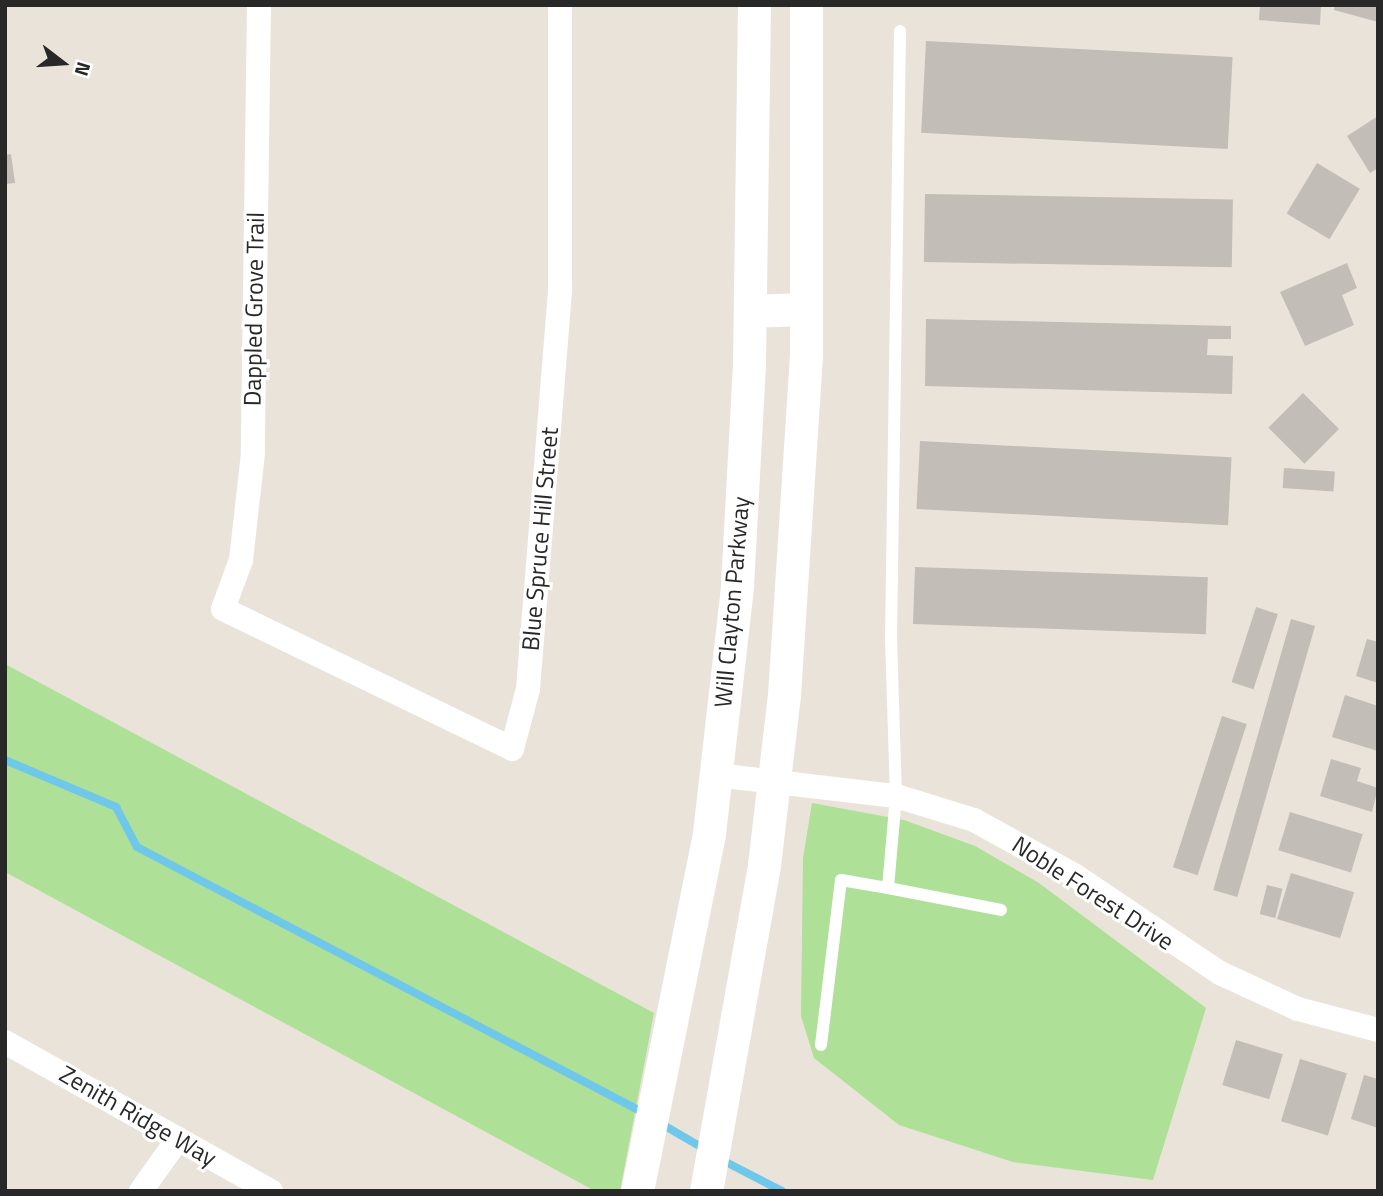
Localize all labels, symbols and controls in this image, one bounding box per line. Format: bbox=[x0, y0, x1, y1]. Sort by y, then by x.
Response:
north arrow bbox=[28, 28, 98, 98]
text: N bbox=[68, 59, 99, 80]
street label: Dappled Grove Trail bbox=[238, 212, 270, 406]
street label: Blue Spruce Hill Street bbox=[516, 426, 564, 652]
street label: Will Clayton Parkway bbox=[708, 495, 756, 709]
street label: Noble Forest Drive bbox=[1007, 830, 1179, 956]
street label: Zenith Ridge Way bbox=[54, 1059, 222, 1173]

